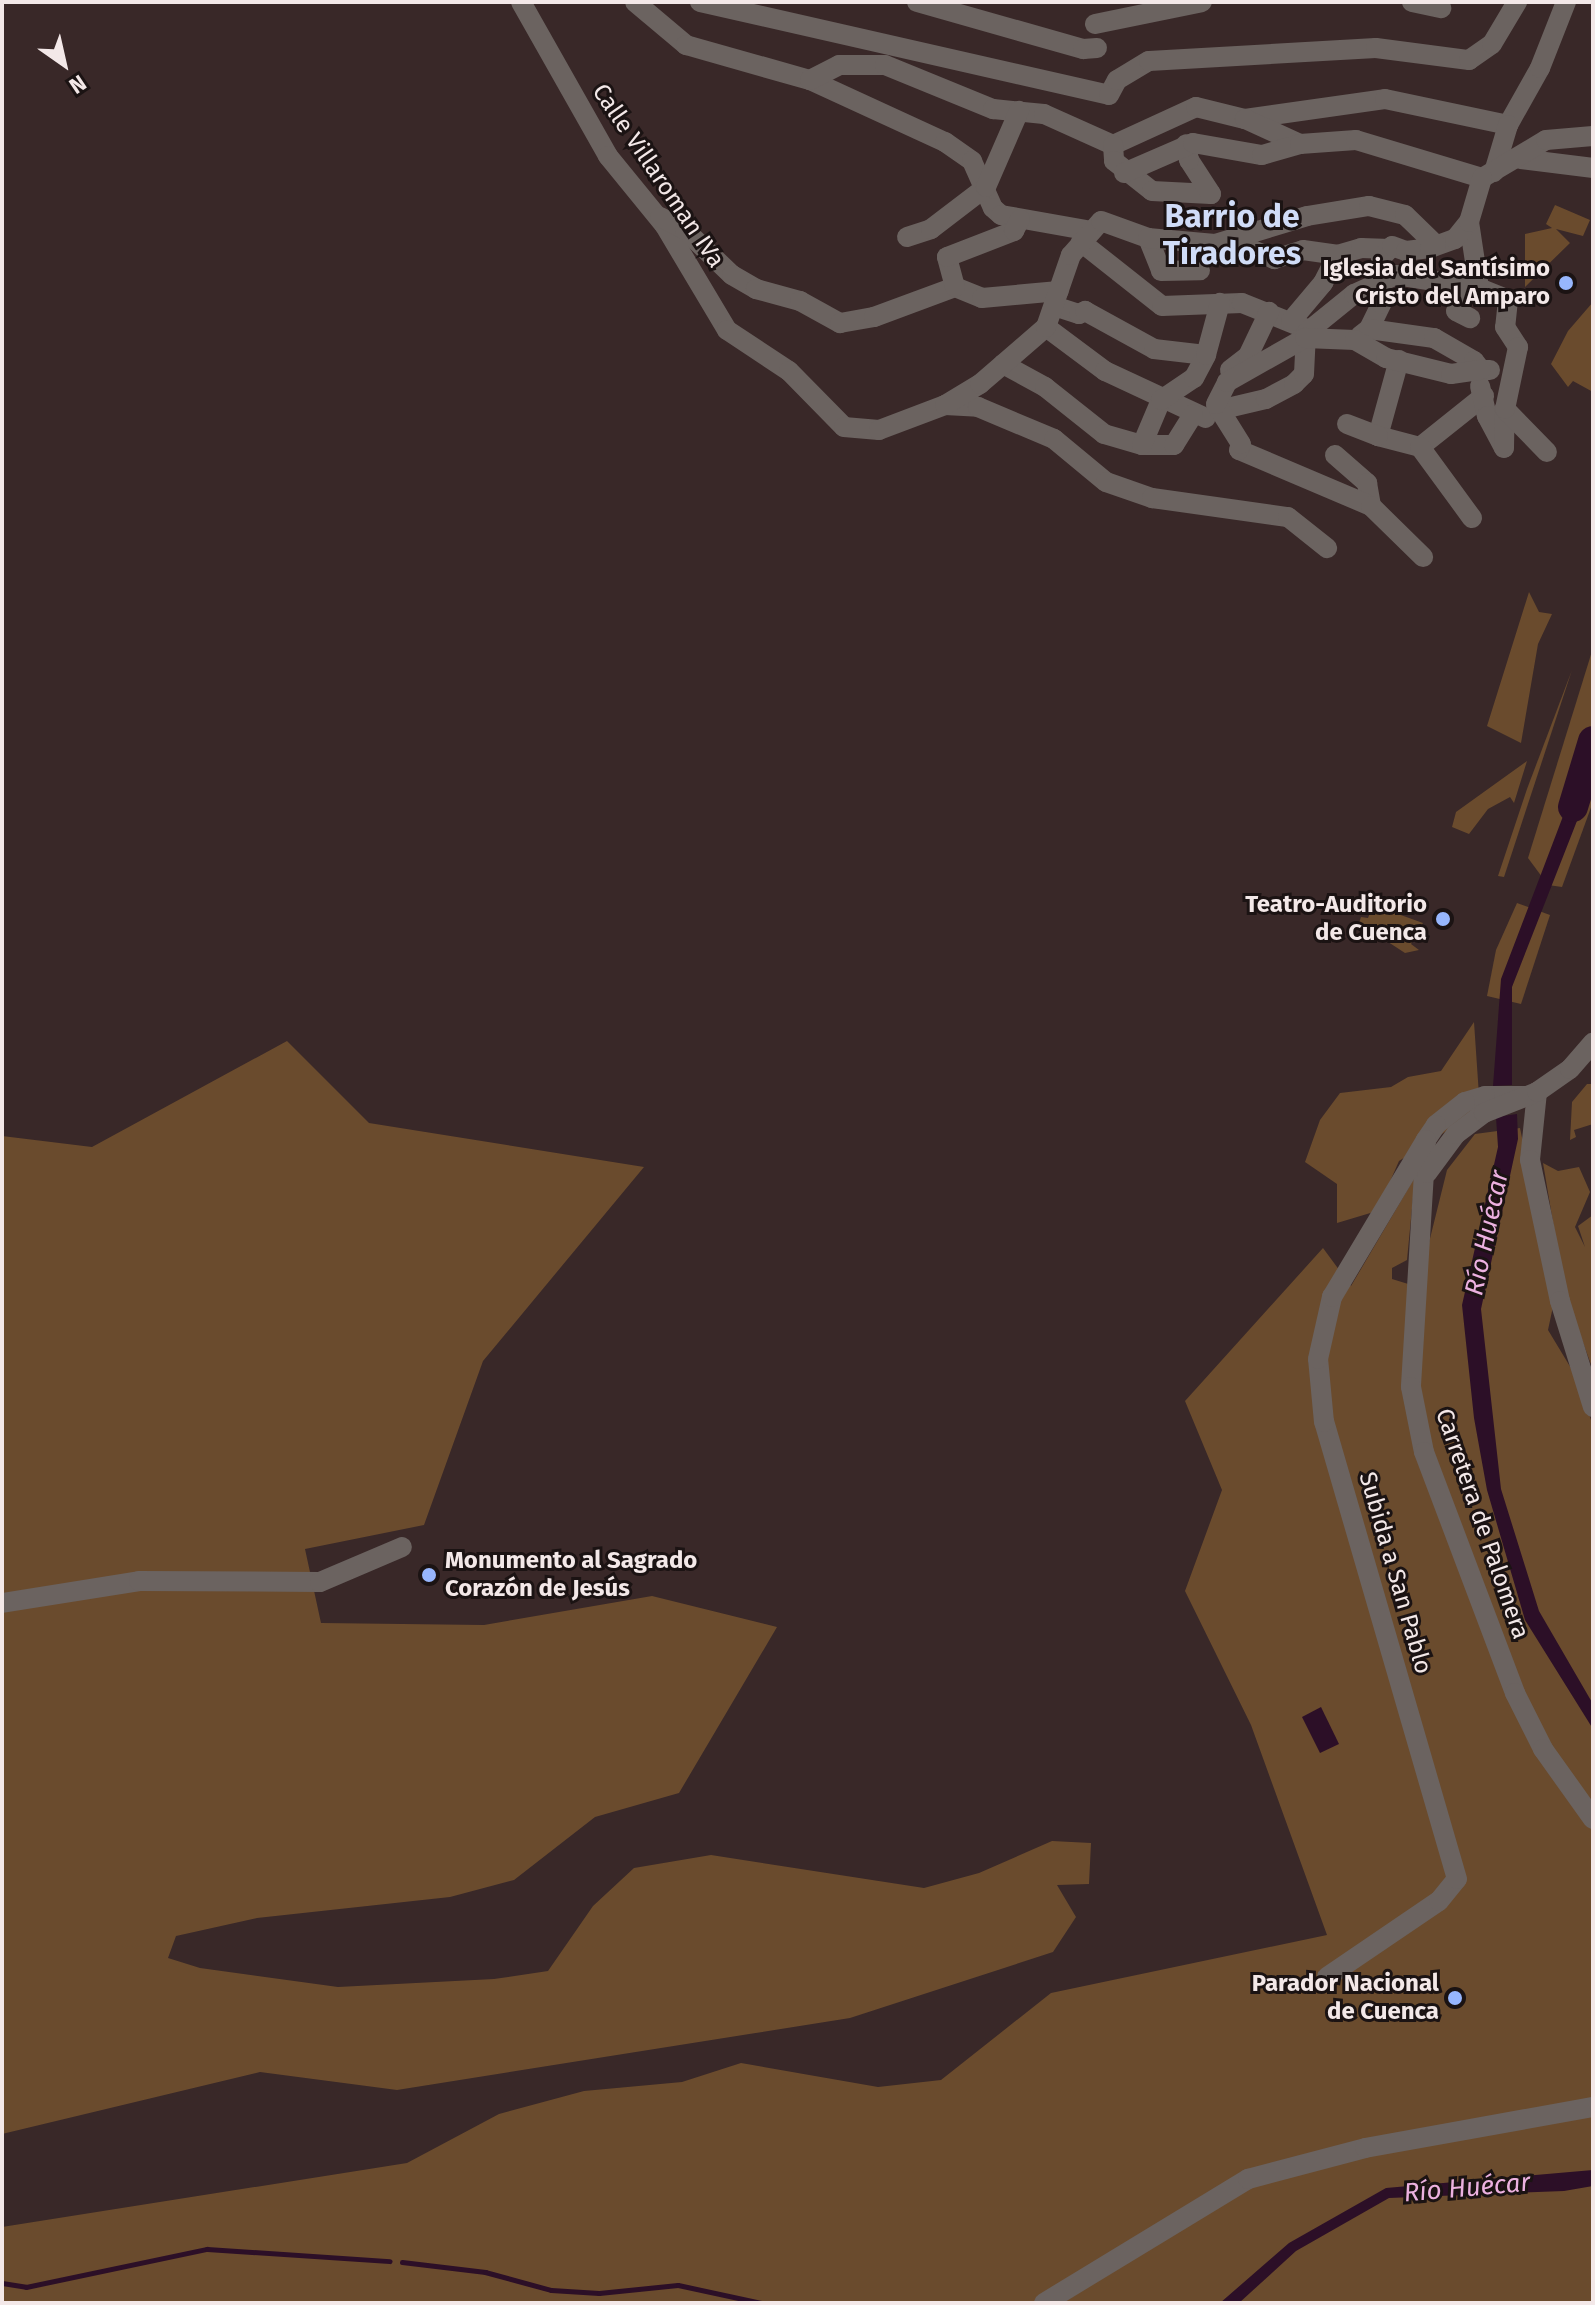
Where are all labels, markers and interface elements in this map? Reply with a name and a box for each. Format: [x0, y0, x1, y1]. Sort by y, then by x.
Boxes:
north arrow [24, 24, 104, 104]
text: N [64, 69, 91, 100]
street label: Calle Villaroman IVa [586, 79, 730, 273]
district label: Barrio de Tiradores [1163, 198, 1301, 273]
place label: Iglesia del Santísimo Cristo del Amparo [1322, 255, 1550, 311]
marker: Iglesia del Santísimo Cristo del Amparo [1557, 274, 1575, 292]
place label: Teatro-Auditorio de Cuenca [1245, 891, 1427, 947]
marker: Teatro-Auditorio de Cuenca [1434, 910, 1452, 928]
water label: Río Huécar [1459, 1168, 1515, 1298]
street label: Carretera de Palomera [1429, 1405, 1535, 1643]
street label: Subida a San Pablo [1352, 1469, 1438, 1677]
place label: Monumento al Sagrado Corazón de Jesús [445, 1547, 697, 1603]
marker: Monumento al Sagrado Corazón de Jesús [420, 1566, 438, 1584]
place label: Parador Nacional de Cuenca [1252, 1970, 1439, 2026]
marker: Parador Nacional de Cuenca [1446, 1989, 1464, 2007]
water label: Río Huécar [1402, 2167, 1532, 2209]

